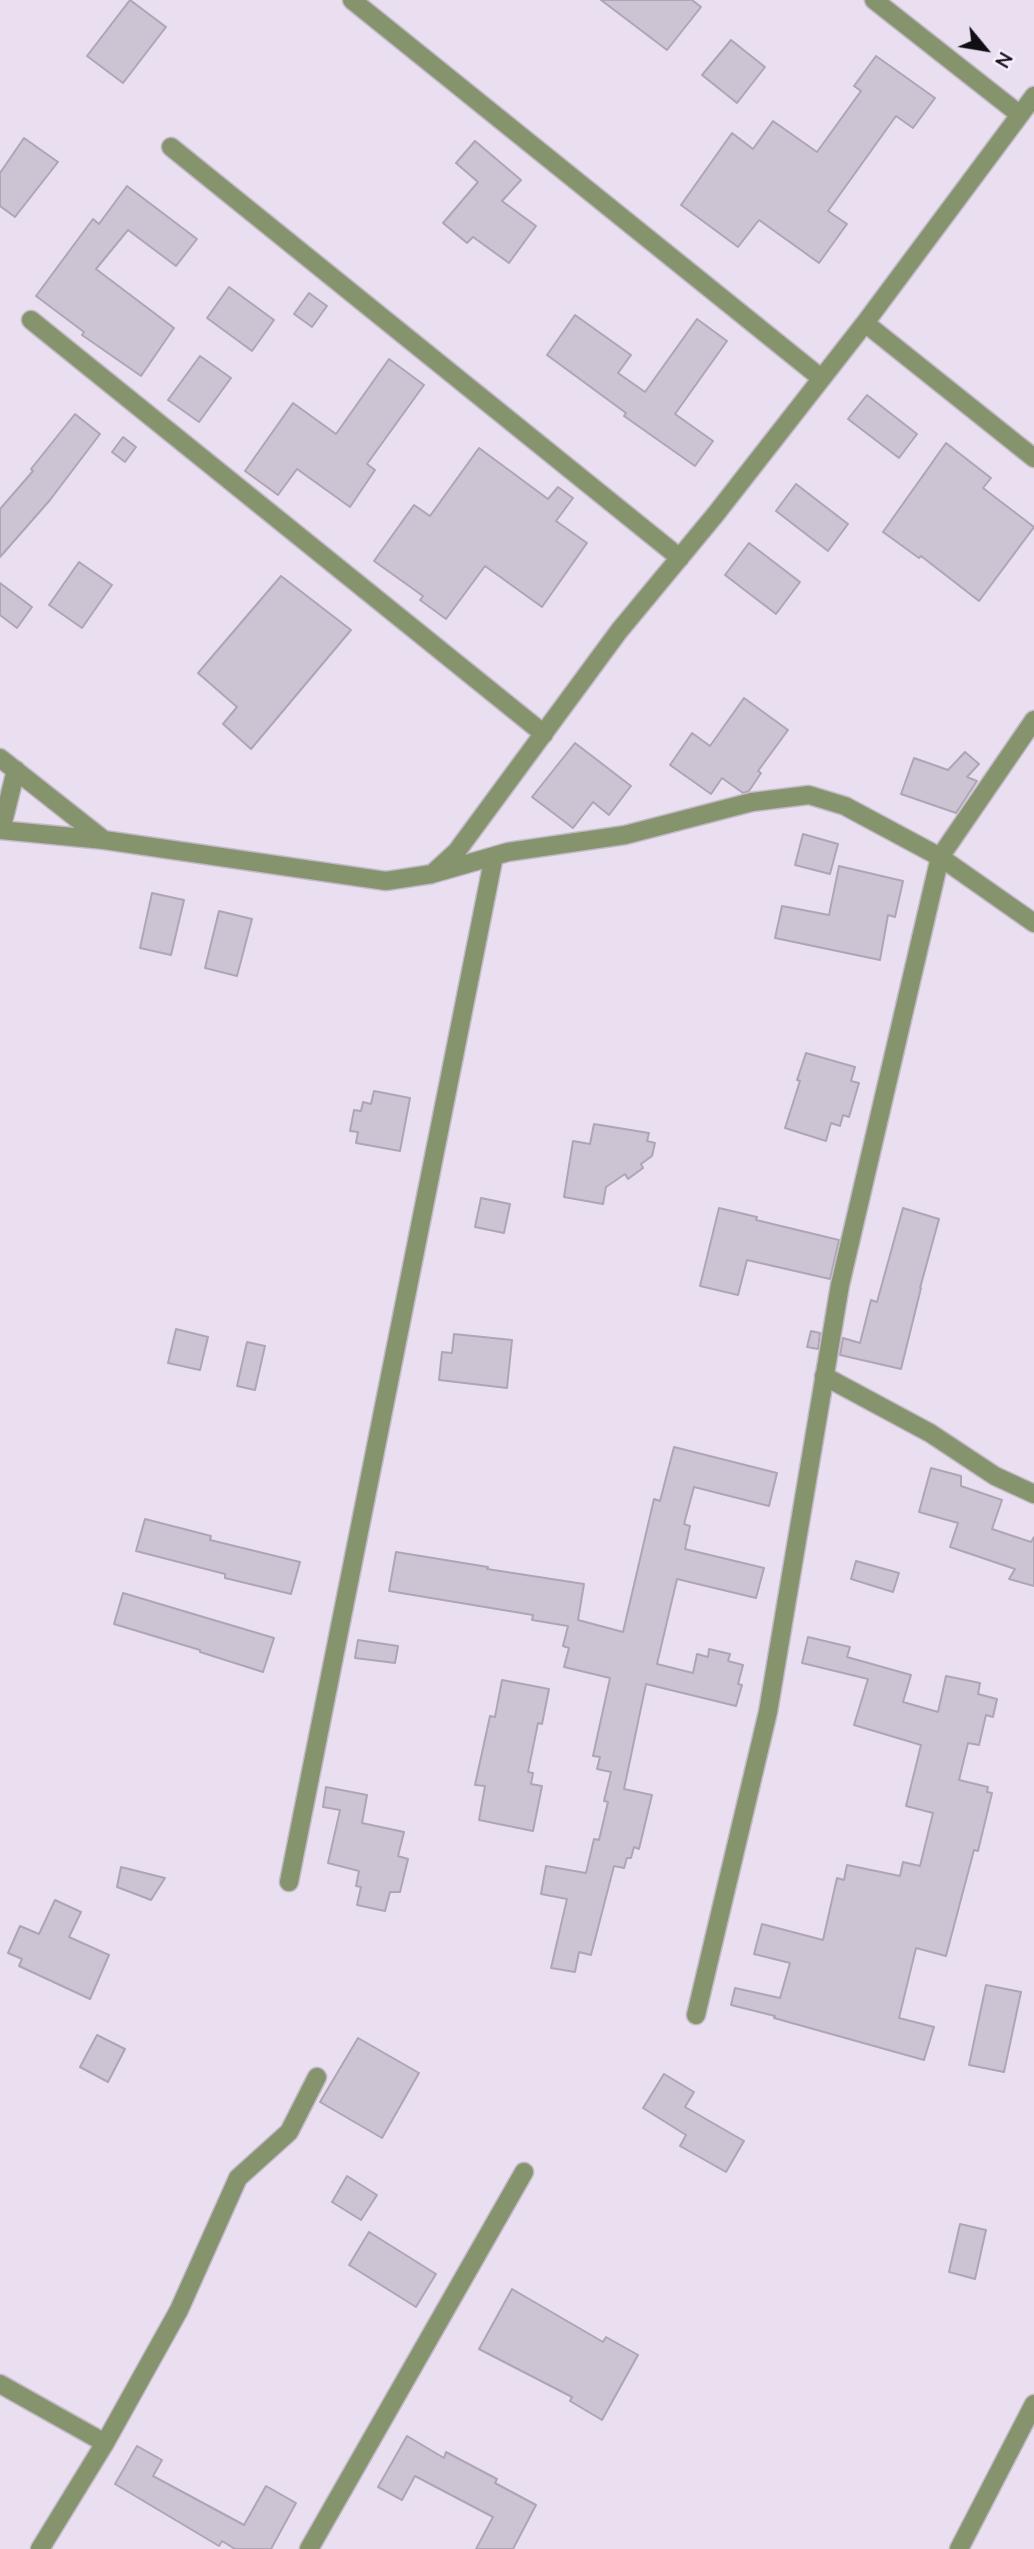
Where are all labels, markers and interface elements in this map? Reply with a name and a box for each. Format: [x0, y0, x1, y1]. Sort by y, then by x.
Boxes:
north arrow [950, 14, 1020, 84]
text: N [988, 47, 1018, 72]

